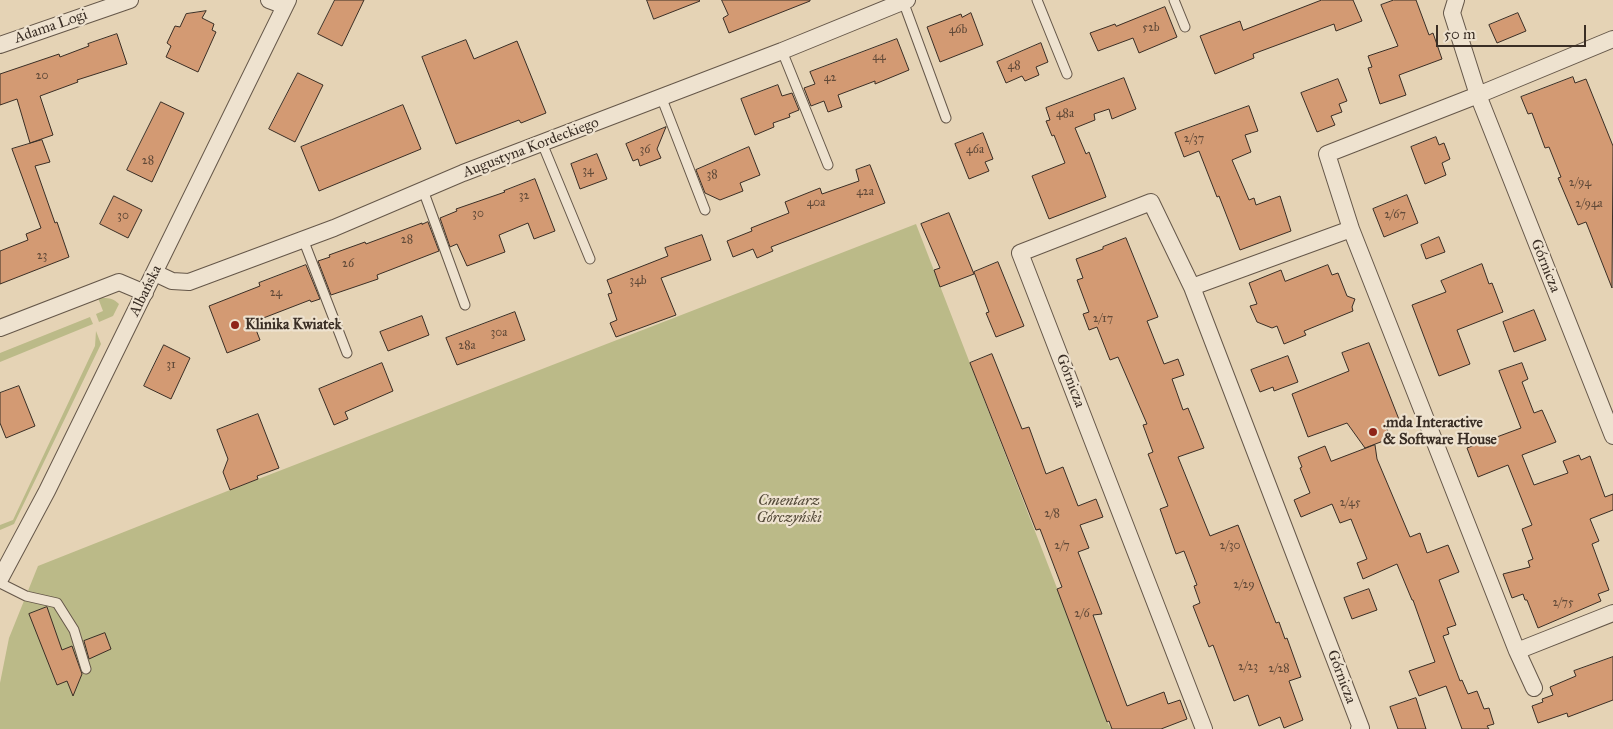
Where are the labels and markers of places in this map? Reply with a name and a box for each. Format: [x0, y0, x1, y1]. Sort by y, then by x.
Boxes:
place label: Klinika Kwiatek [245, 316, 341, 334]
marker: Klinika Kwiatek [229, 319, 241, 331]
place label: .mda Interactive & Software House [1383, 414, 1497, 449]
marker: .mda Interactive & Software House [1367, 426, 1379, 438]

